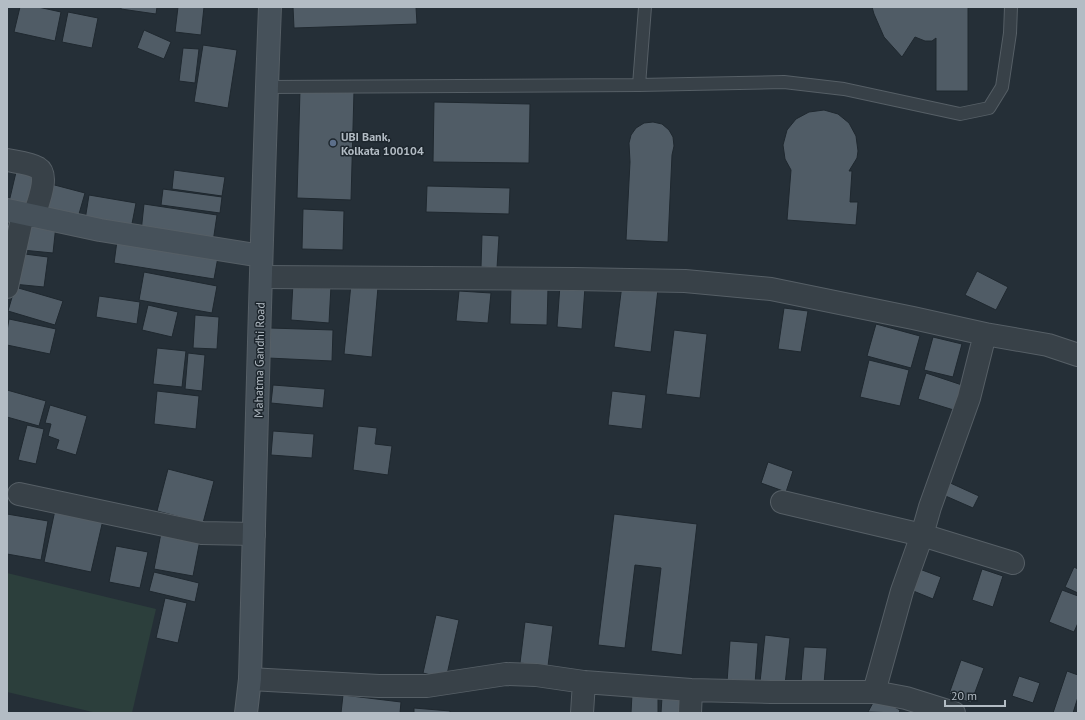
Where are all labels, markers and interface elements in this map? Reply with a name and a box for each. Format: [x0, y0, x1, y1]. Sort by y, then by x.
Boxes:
place label: UBI Bank, Kolkata 100104 [341, 129, 424, 158]
marker: UBI Bank, Kolkata 100104 [328, 138, 338, 148]
street label: Mahatma Gandhi Road [250, 302, 268, 418]
scale bar [945, 682, 1005, 708]
text: 20 m [951, 688, 977, 703]

